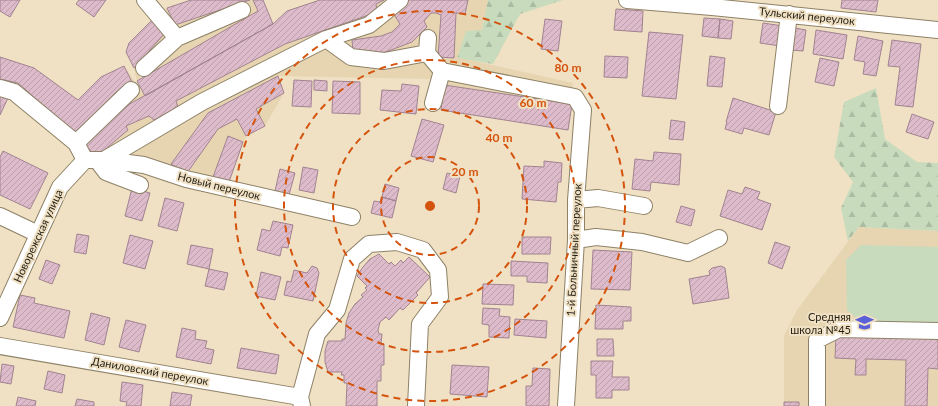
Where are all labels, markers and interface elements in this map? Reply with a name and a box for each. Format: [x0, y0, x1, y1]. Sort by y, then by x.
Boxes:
street label: Тульский переулок [759, 4, 856, 27]
text: 80 m [555, 60, 581, 75]
text: 60 m [520, 95, 546, 110]
text: 40 m [486, 130, 512, 145]
text: 20 m [452, 164, 478, 179]
street label: Новый переулок [177, 169, 262, 202]
street label: 1-й Больничный переулок [564, 183, 583, 317]
street label: Новорежская улица [10, 187, 65, 284]
centre of rings [423, 199, 437, 213]
place label: Средняя школа №45 [790, 310, 851, 336]
school or university icon: Средняя школа №45 [854, 313, 874, 333]
street label: Даниловский переулок [91, 354, 210, 387]

